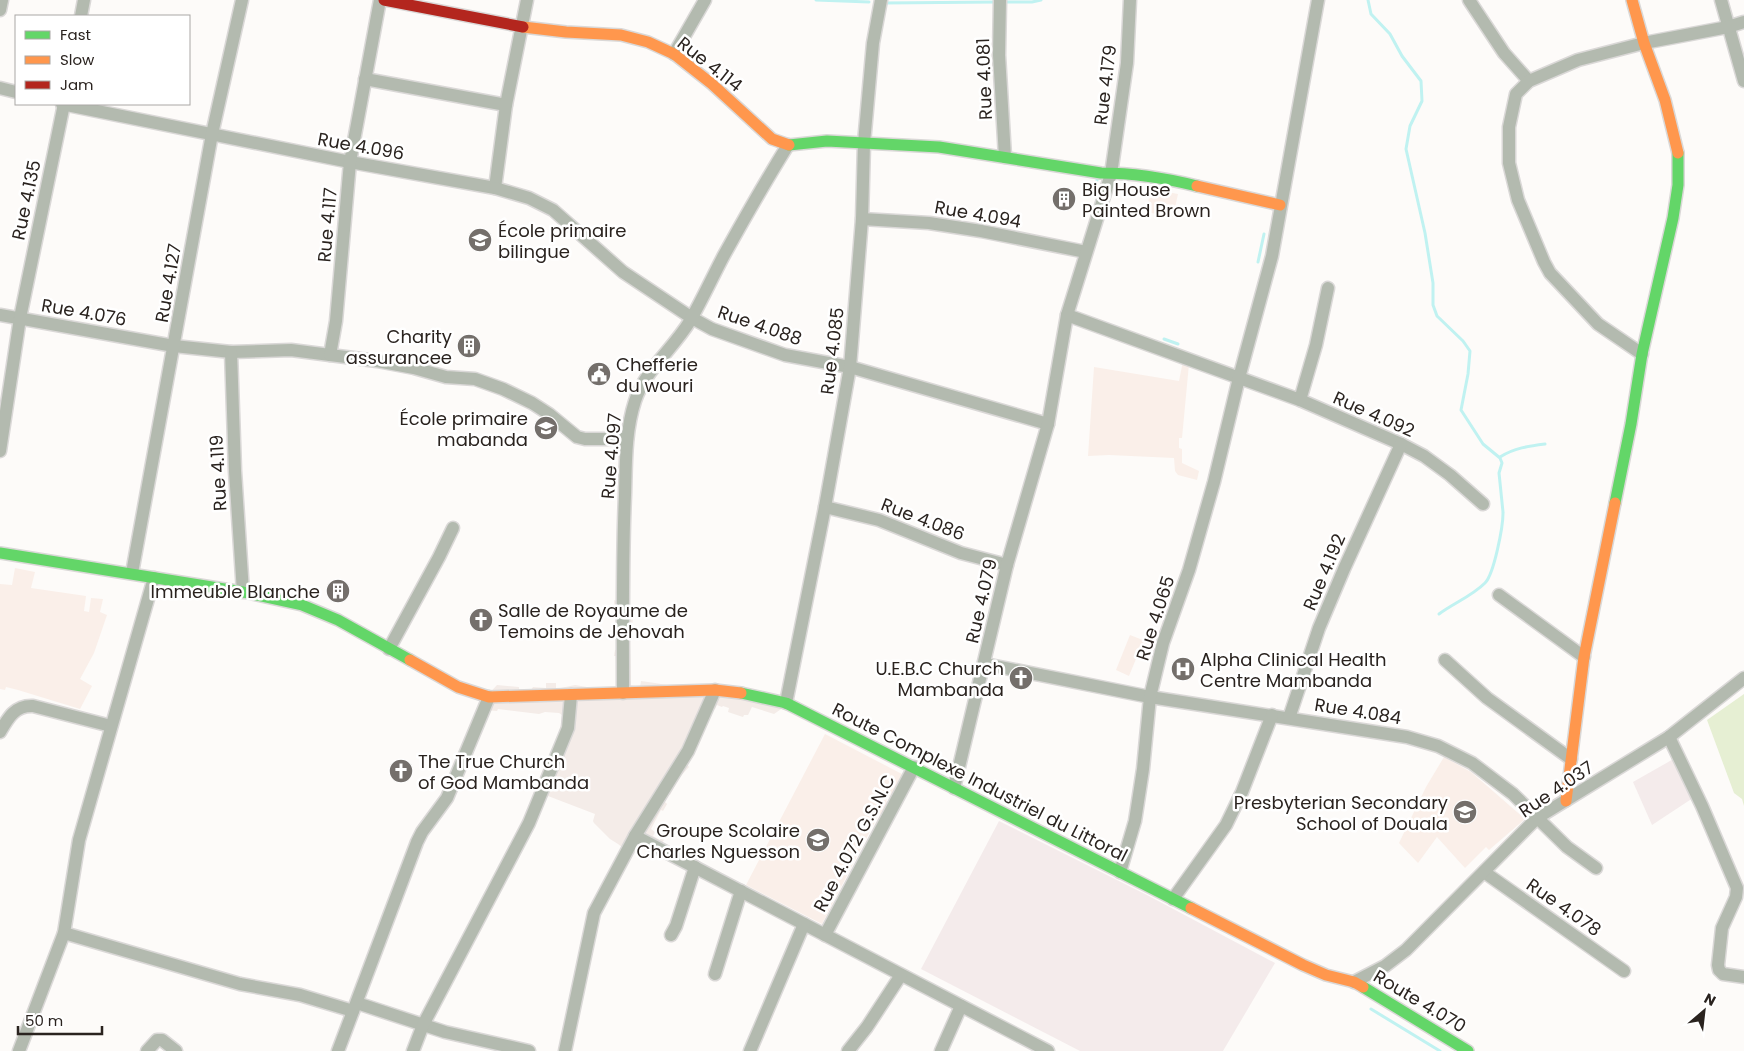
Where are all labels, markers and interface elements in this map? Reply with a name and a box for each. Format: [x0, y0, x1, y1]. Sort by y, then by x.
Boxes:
legend [15, 15, 190, 105]
text: Fast [60, 24, 91, 45]
street label: Rue 4.114 [672, 31, 748, 97]
street label: Rue 4.081 [970, 38, 998, 120]
street label: Rue 4.179 [1088, 44, 1122, 126]
text: Slow [60, 49, 95, 70]
text: Jam [60, 74, 94, 95]
street label: Rue 4.096 [316, 126, 406, 166]
street label: Rue 4.135 [5, 158, 47, 242]
place label: Big House Painted Brown [1082, 177, 1211, 223]
street label: Rue 4.117 [311, 186, 343, 263]
building icon: Big House Painted Brown [1051, 186, 1077, 212]
street label: Rue 4.094 [933, 194, 1023, 234]
place label: École primaire bilingue [498, 218, 626, 264]
school or university icon: École primaire bilingue [467, 227, 493, 253]
street label: Rue 4.127 [149, 242, 187, 324]
street label: Rue 4.076 [39, 292, 129, 332]
street label: Rue 4.088 [715, 299, 805, 351]
street label: Rue 4.085 [814, 306, 850, 396]
place label: Charity assurancee [346, 324, 452, 370]
building icon: Charity assurancee [456, 333, 482, 359]
place label: Chefferie du wouri [616, 352, 698, 398]
public building icon: Chefferie du wouri [586, 361, 612, 387]
street label: Rue 4.092 [1329, 385, 1419, 443]
place label: École primaire mabanda [400, 406, 528, 452]
street label: Rue 4.097 [595, 412, 627, 500]
school or university icon: École primaire mabanda [533, 415, 559, 441]
street label: Rue 4.119 [204, 434, 232, 512]
street label: Rue 4.086 [878, 492, 968, 546]
street label: Rue 4.192 [1297, 530, 1351, 614]
street label: Rue 4.079 [959, 556, 1003, 646]
street label: Rue 4.065 [1130, 572, 1180, 664]
building icon: Immeuble Blanche [325, 578, 351, 604]
place label: Immeuble Blanche [150, 579, 320, 604]
place label: Salle de Royaume de Temoins de Jehovah [498, 598, 688, 644]
church icon: Salle de Royaume de Temoins de Jehovah [468, 607, 494, 633]
place label: Alpha Clinical Health Centre Mambanda [1200, 647, 1387, 693]
place label: U.E.B.C Church Mambanda [875, 656, 1004, 702]
hospital icon: Alpha Clinical Health Centre Mambanda [1170, 656, 1196, 682]
church icon: U.E.B.C Church Mambanda [1008, 665, 1034, 691]
street label: Rue 4.084 [1313, 692, 1403, 730]
street label: Route Complexe Industriel du Littoral [828, 696, 1132, 868]
place label: The True Church of God Mambanda [418, 749, 589, 795]
street label: Rue 4.037 [1514, 755, 1598, 823]
church icon: The True Church of God Mambanda [388, 758, 414, 784]
street label: Rue 4.072 G.S.N.C [807, 770, 901, 916]
place label: Presbyterian Secondary School of Douala [1234, 790, 1448, 836]
school or university icon: Presbyterian Secondary School of Douala [1452, 799, 1478, 825]
place label: Groupe Scolaire Charles Nguesson [637, 818, 800, 864]
school or university icon: Groupe Scolaire Charles Nguesson [805, 827, 831, 853]
street label: Rue 4.078 [1522, 872, 1606, 942]
street label: Route 4.070 [1369, 963, 1471, 1039]
north arrow [1679, 986, 1729, 1036]
text: N [1701, 988, 1719, 1011]
scale bar [18, 1004, 101, 1036]
text: 50 m [25, 1010, 63, 1031]

